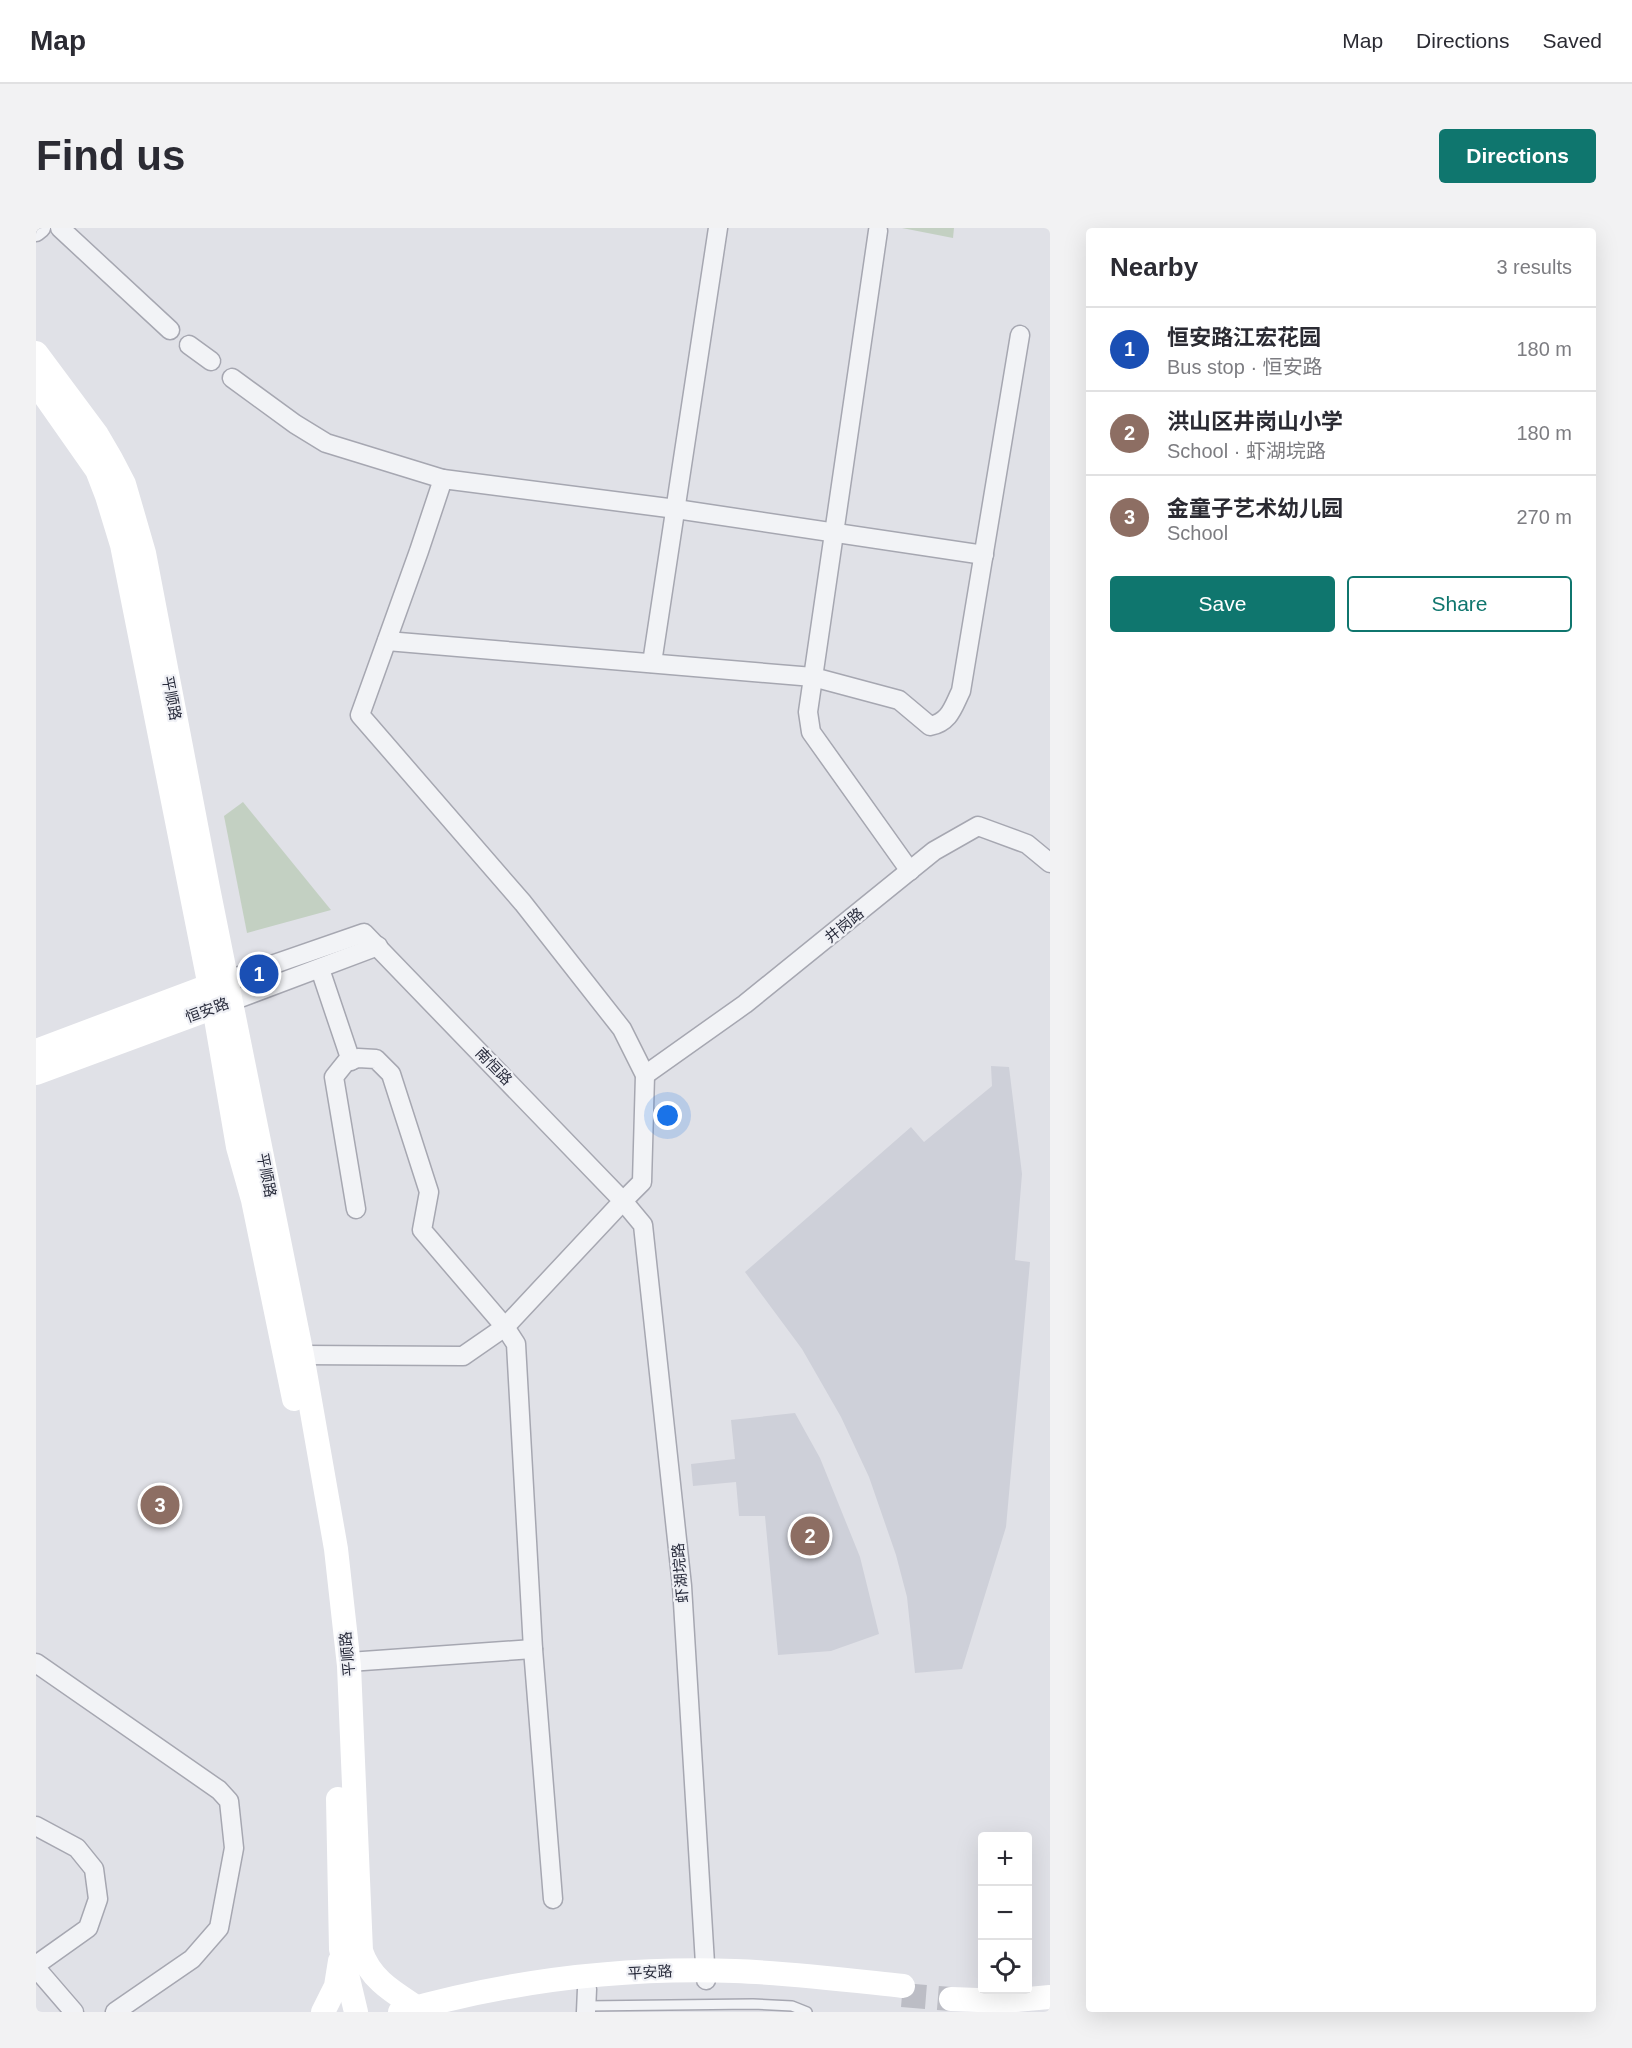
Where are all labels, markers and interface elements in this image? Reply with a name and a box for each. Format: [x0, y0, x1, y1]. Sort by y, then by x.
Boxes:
text: Map [30, 25, 86, 56]
text: Map [1342, 29, 1383, 52]
text: Directions [1416, 29, 1509, 52]
text: Saved [1542, 29, 1602, 52]
button: Directions [1439, 129, 1596, 183]
text: Find us [36, 132, 185, 179]
text: Nearby [1110, 252, 1198, 282]
text: 3 results [1496, 256, 1572, 278]
text: 恒安路江宏花园 [1167, 325, 1321, 350]
text: 1 [1124, 338, 1135, 360]
text: 180 m [1516, 338, 1572, 360]
text: Bus stop · 恒安路 [1167, 356, 1323, 378]
text: 洪山区井岗山小学 [1167, 409, 1343, 434]
text: 2 [1124, 422, 1135, 444]
text: 180 m [1516, 422, 1572, 444]
text: School · 虾湖垸路 [1167, 440, 1326, 462]
text: 金童子艺术幼儿园 [1167, 496, 1343, 521]
text: 3 [1124, 506, 1135, 528]
text: 270 m [1516, 506, 1572, 528]
text: School [1167, 522, 1228, 544]
button: Save [1110, 576, 1335, 632]
button: Share [1347, 576, 1572, 632]
street label: 平顺路 [159, 674, 185, 722]
street label: 井岗路 [821, 904, 867, 946]
pin: 1 [240, 952, 278, 996]
street label: 恒安路 [183, 994, 231, 1026]
street label: 南恒路 [472, 1044, 516, 1088]
your location [653, 1101, 682, 1130]
street label: 平顺路 [254, 1151, 280, 1199]
pin: 3 [140, 1482, 180, 1528]
pin: 2 [790, 1514, 830, 1558]
street label: 虾湖垸路 [669, 1542, 691, 1604]
street label: 平顺路 [337, 1631, 357, 1677]
map controls [978, 1832, 1032, 1994]
button: + [978, 1832, 1032, 1886]
button: − [978, 1886, 1032, 1940]
button: locate [978, 1940, 1032, 1994]
street label: 平安路 [627, 1962, 673, 1982]

